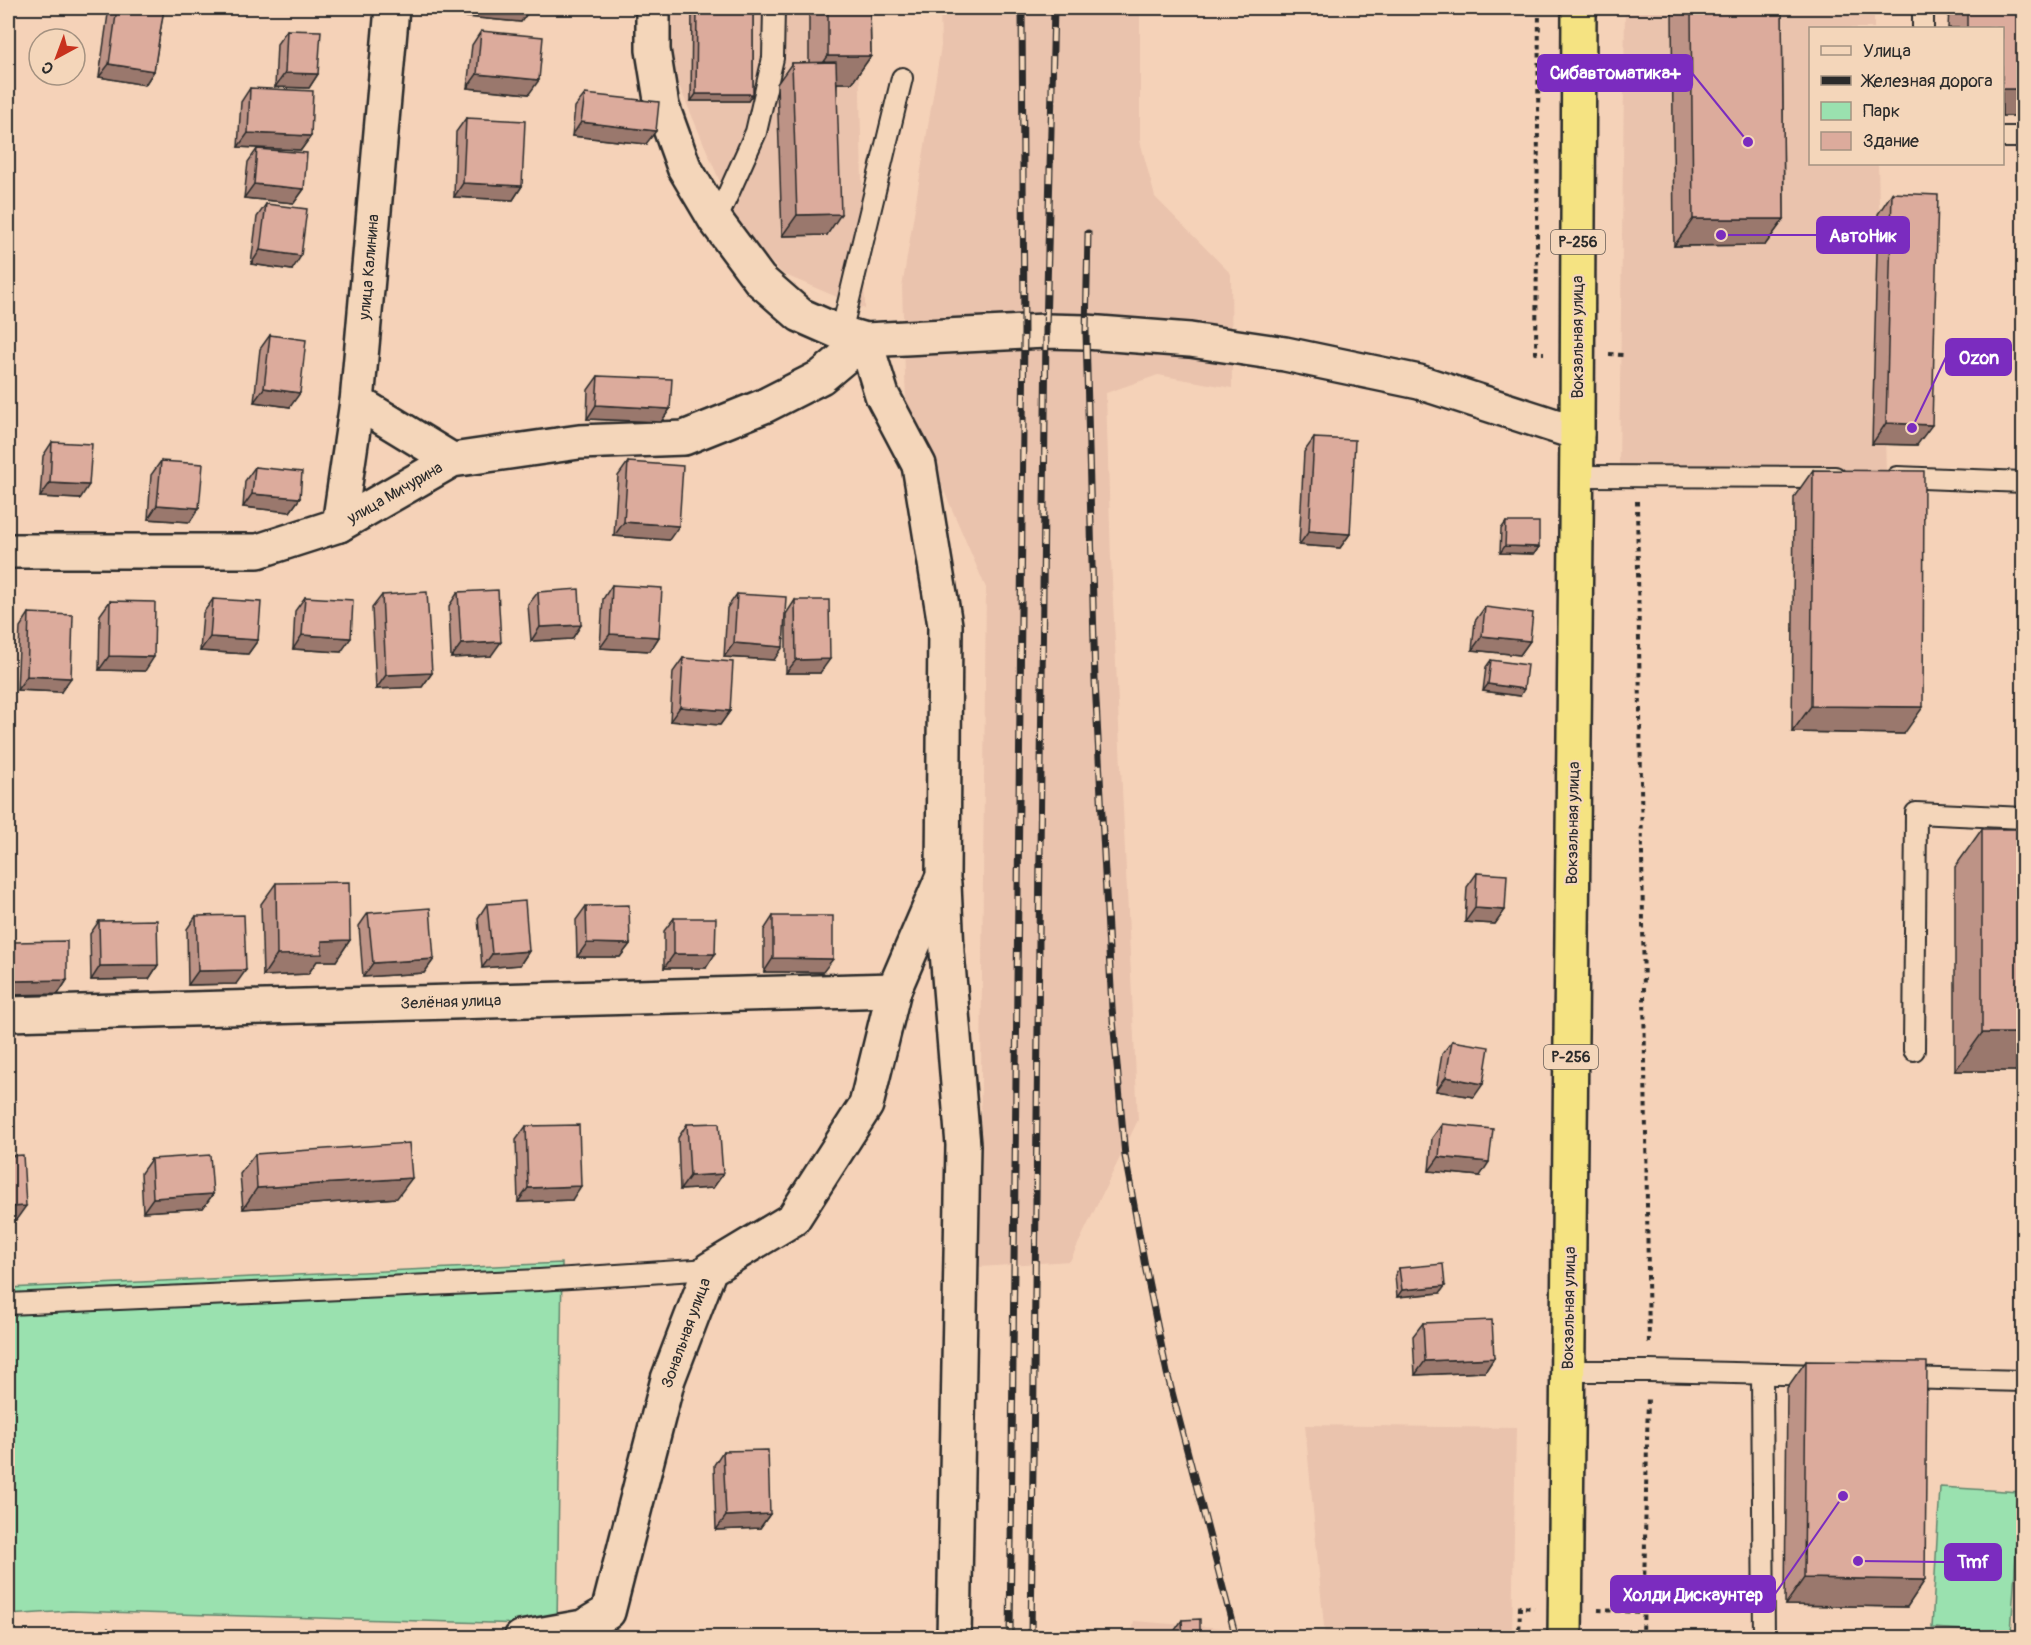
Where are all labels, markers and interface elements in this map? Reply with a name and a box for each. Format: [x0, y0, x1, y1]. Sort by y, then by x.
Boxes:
north arrow [27, 27, 87, 87]
legend [1809, 27, 2004, 165]
text: Улица [1863, 40, 1911, 63]
callout: Сибавтоматика+ [1538, 55, 1692, 91]
text: С [37, 57, 58, 78]
text: Сибавтоматика+ [1550, 62, 1682, 85]
text: Железная дорога [1860, 70, 1993, 93]
text: Парк [1863, 100, 1900, 123]
text: Здание [1863, 130, 1919, 153]
street label: улица Калинина [354, 213, 384, 322]
callout: АвтоНик [1817, 217, 1909, 253]
text: АвтоНик [1829, 225, 1897, 248]
road number: Р-256 [1551, 230, 1605, 254]
street label: Вокзальная улица [1568, 275, 1588, 399]
callout: Ozon [1946, 339, 2011, 375]
text: Ozon [1959, 347, 1999, 370]
street label: улица Мичурина [343, 458, 446, 529]
street label: Вокзальная улица [1562, 761, 1584, 885]
street label: Зелёная улица [400, 990, 502, 1014]
road number: Р-256 [1544, 1045, 1598, 1069]
street label: Вокзальная улица [1558, 1246, 1580, 1370]
street label: Зональная улица [657, 1275, 715, 1391]
callout: Tmf [1945, 1544, 2001, 1580]
text: Tmf [1956, 1551, 1990, 1574]
callout: Холди Дискаунтер [1611, 1576, 1775, 1612]
text: Холди Дискаунтер [1623, 1584, 1764, 1607]

